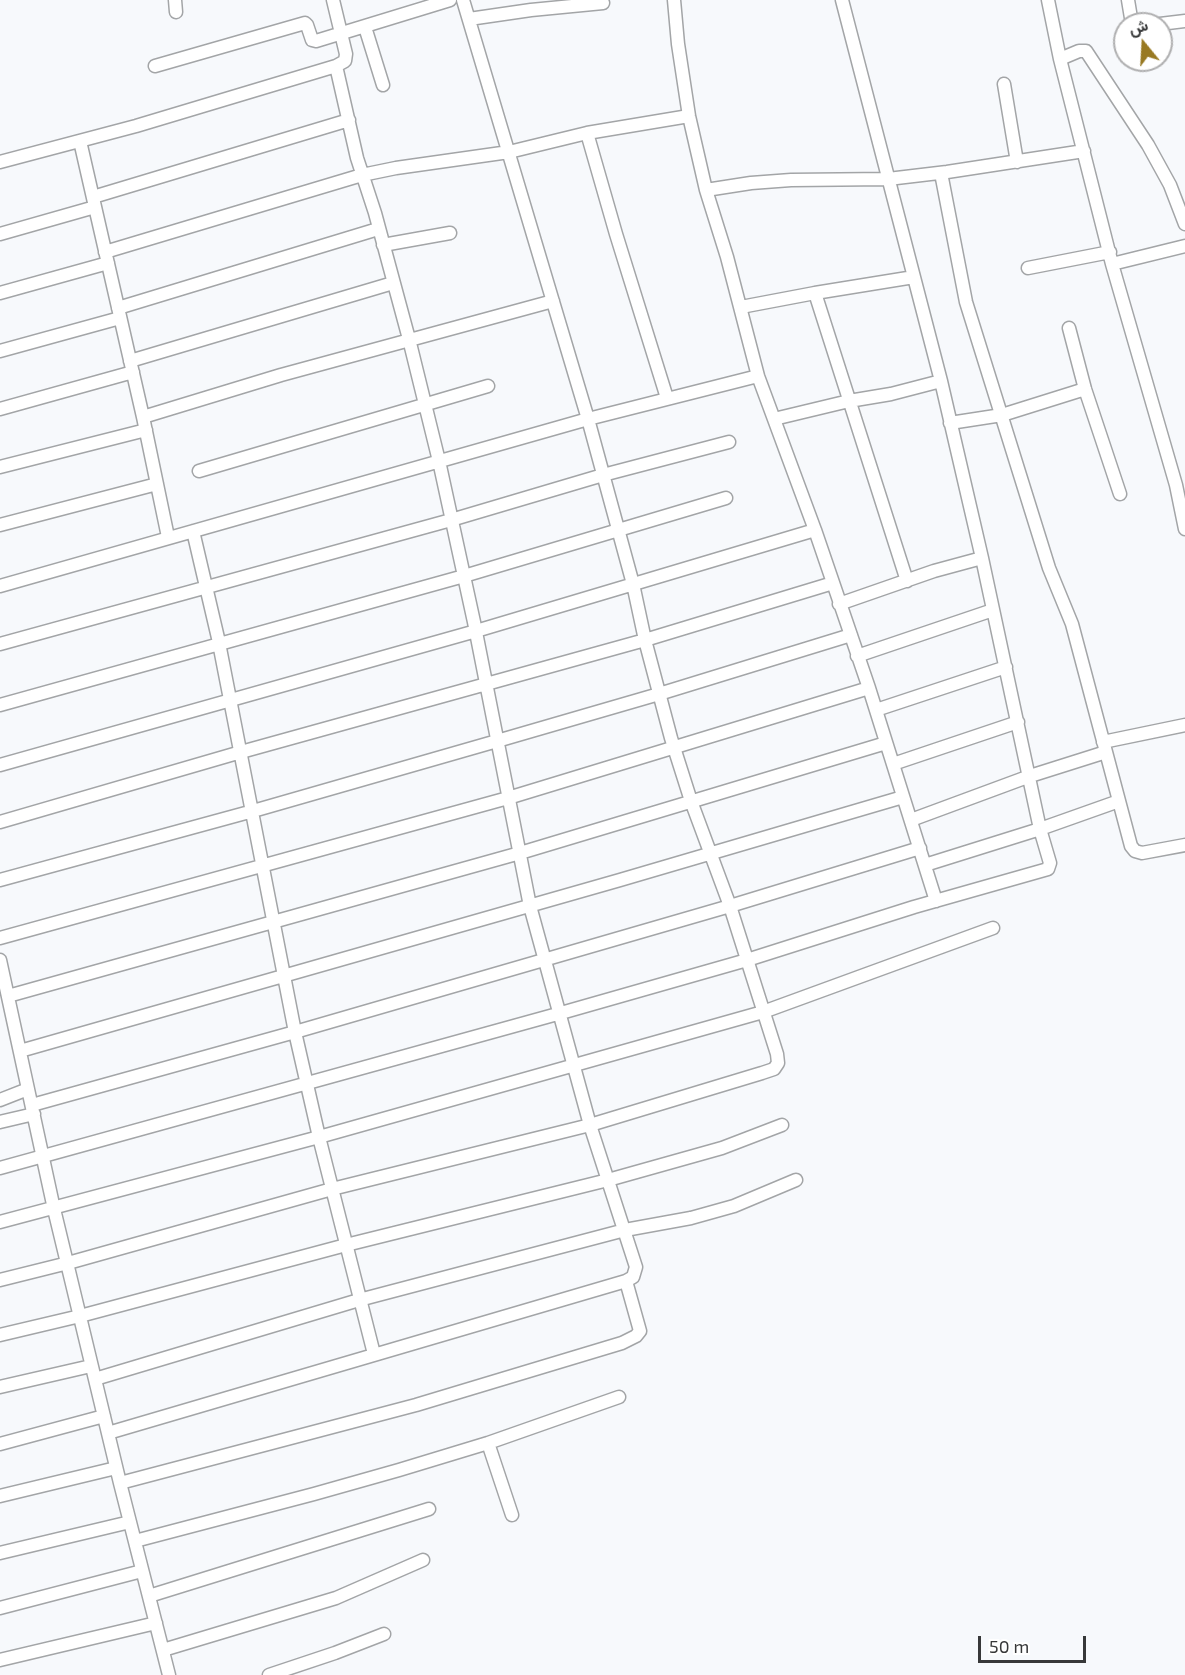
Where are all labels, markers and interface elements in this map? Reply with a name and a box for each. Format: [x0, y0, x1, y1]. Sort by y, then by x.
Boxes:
north arrow [1113, 12, 1173, 72]
text: ش [1126, 14, 1150, 38]
scale bar [981, 1624, 1089, 1662]
text: 50 m [989, 1635, 1029, 1657]

